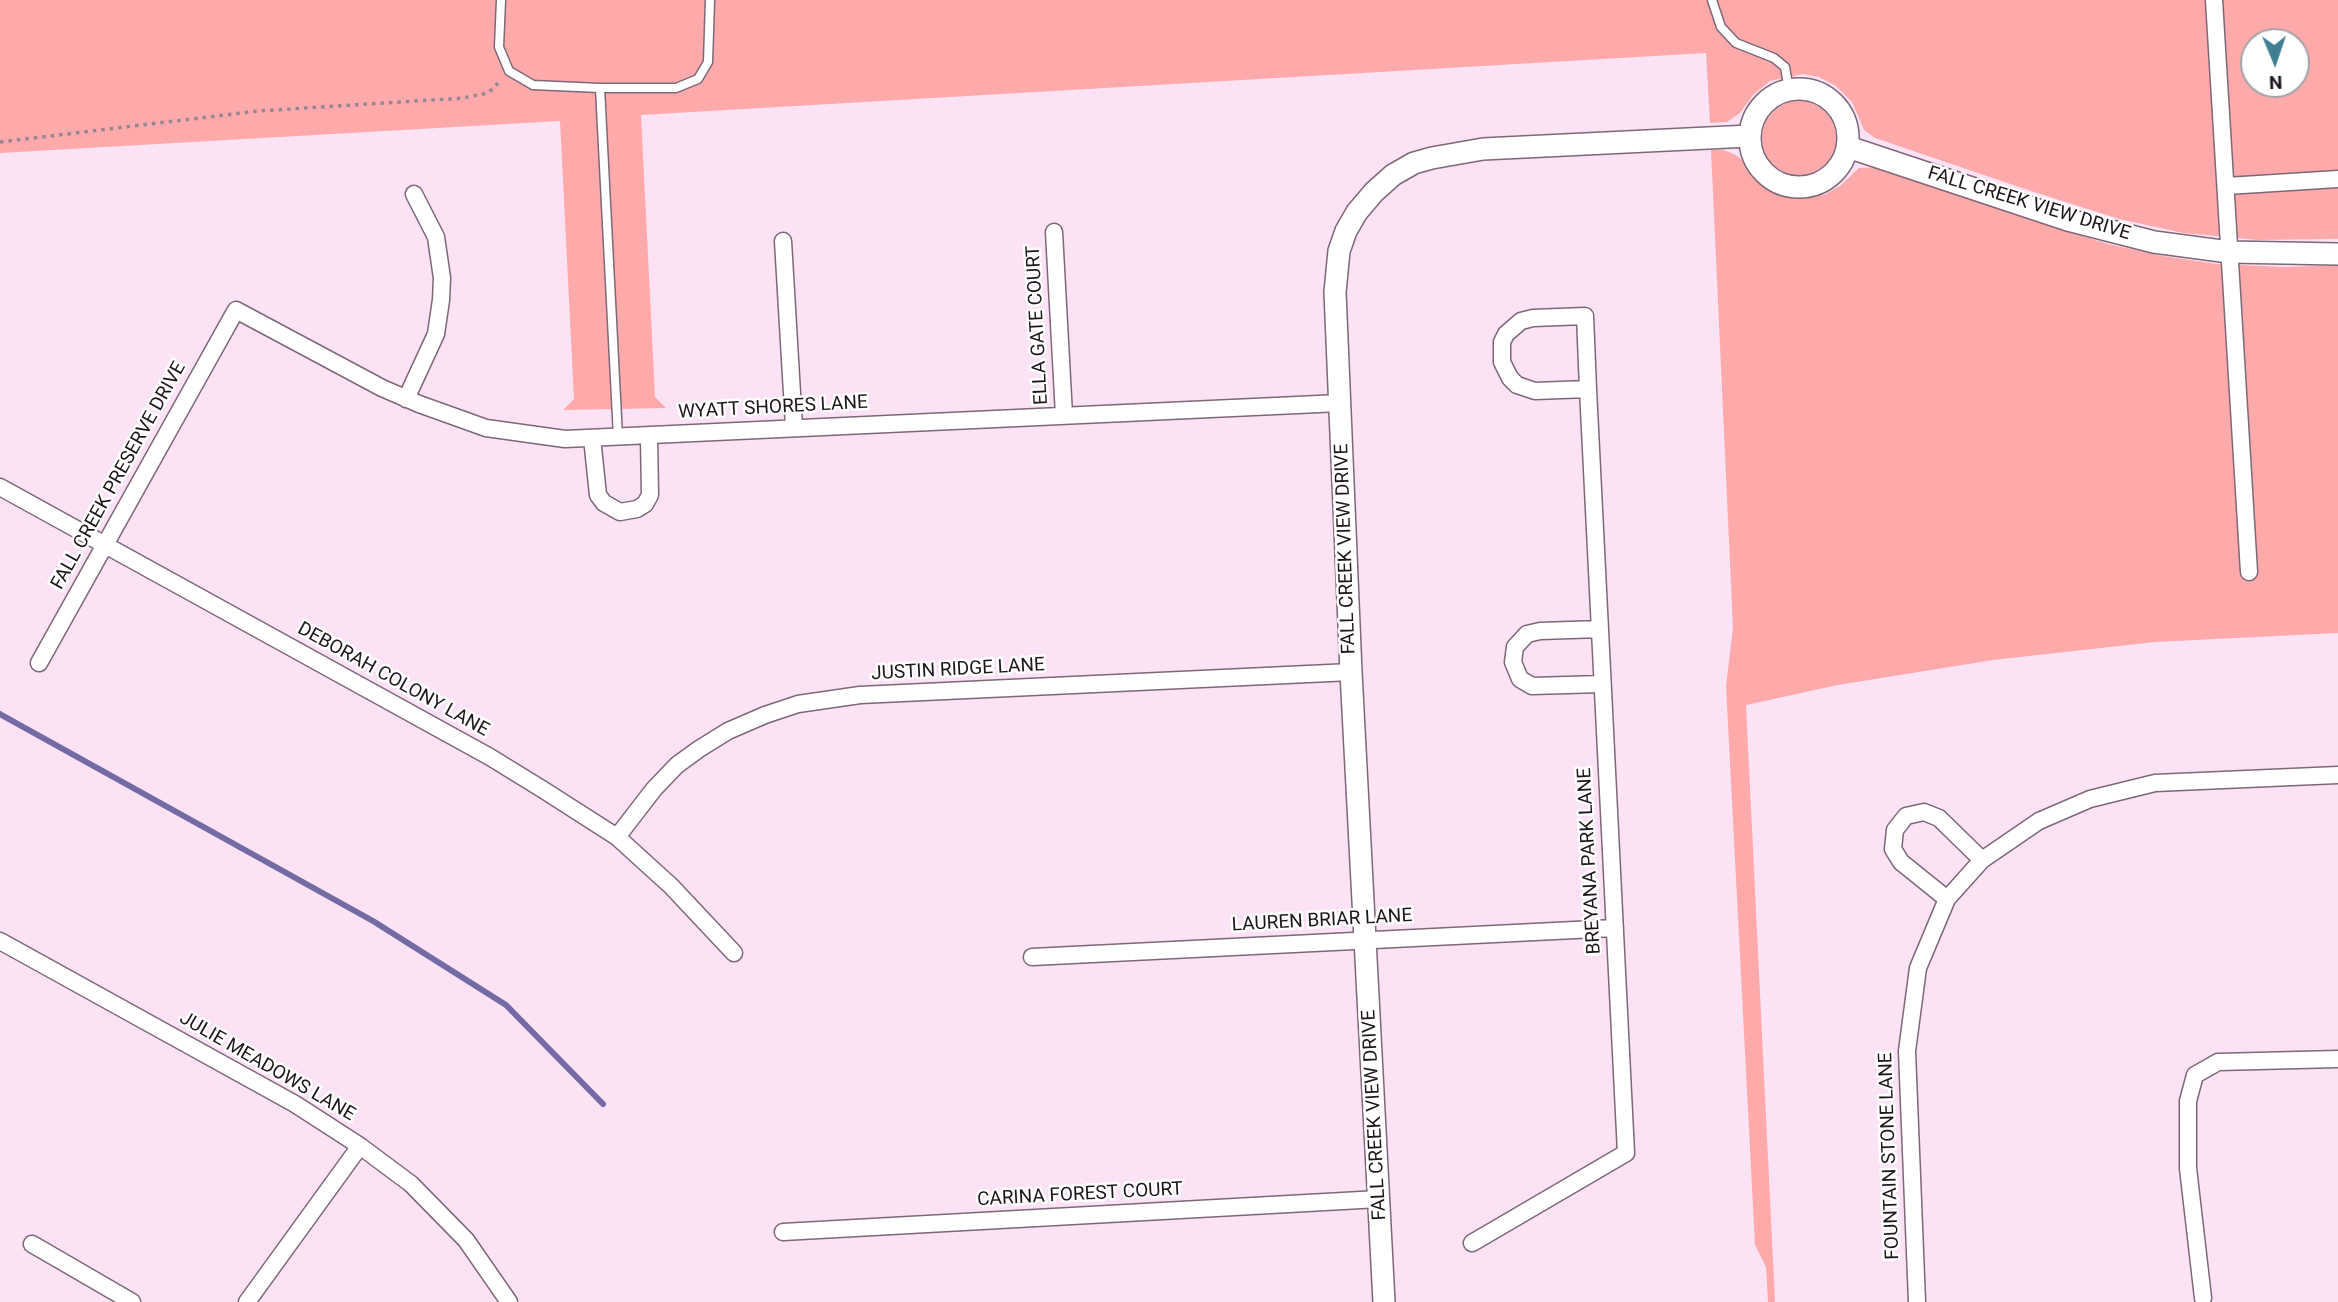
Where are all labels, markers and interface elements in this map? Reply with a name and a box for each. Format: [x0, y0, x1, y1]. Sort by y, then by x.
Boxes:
north arrow [2240, 28, 2310, 98]
text: N [2269, 71, 2283, 94]
street label: FALL CREEK VIEW DRIVE [1925, 162, 2133, 246]
street label: ELLA GATE COURT [1022, 245, 1054, 405]
street label: FALL CREEK PRESERVE DRIVE [47, 358, 191, 594]
street label: WYATT SHORES LANE [678, 392, 868, 424]
street label: FALL CREEK VIEW DRIVE [1331, 443, 1361, 655]
street label: DEBORAH COLONY LANE [293, 618, 493, 742]
street label: JUSTIN RIDGE LANE [871, 654, 1045, 686]
street label: BREYANA PARK LANE [1574, 767, 1606, 955]
street label: LAUREN BRIAR LANE [1231, 905, 1413, 937]
street label: JULIE MEADOWS LANE [175, 1007, 359, 1127]
street label: FALL CREEK VIEW DRIVE [1358, 1009, 1392, 1221]
street label: FOUNTAIN STONE LANE [1875, 1052, 1905, 1260]
street label: CARINA FOREST COURT [977, 1178, 1183, 1212]

